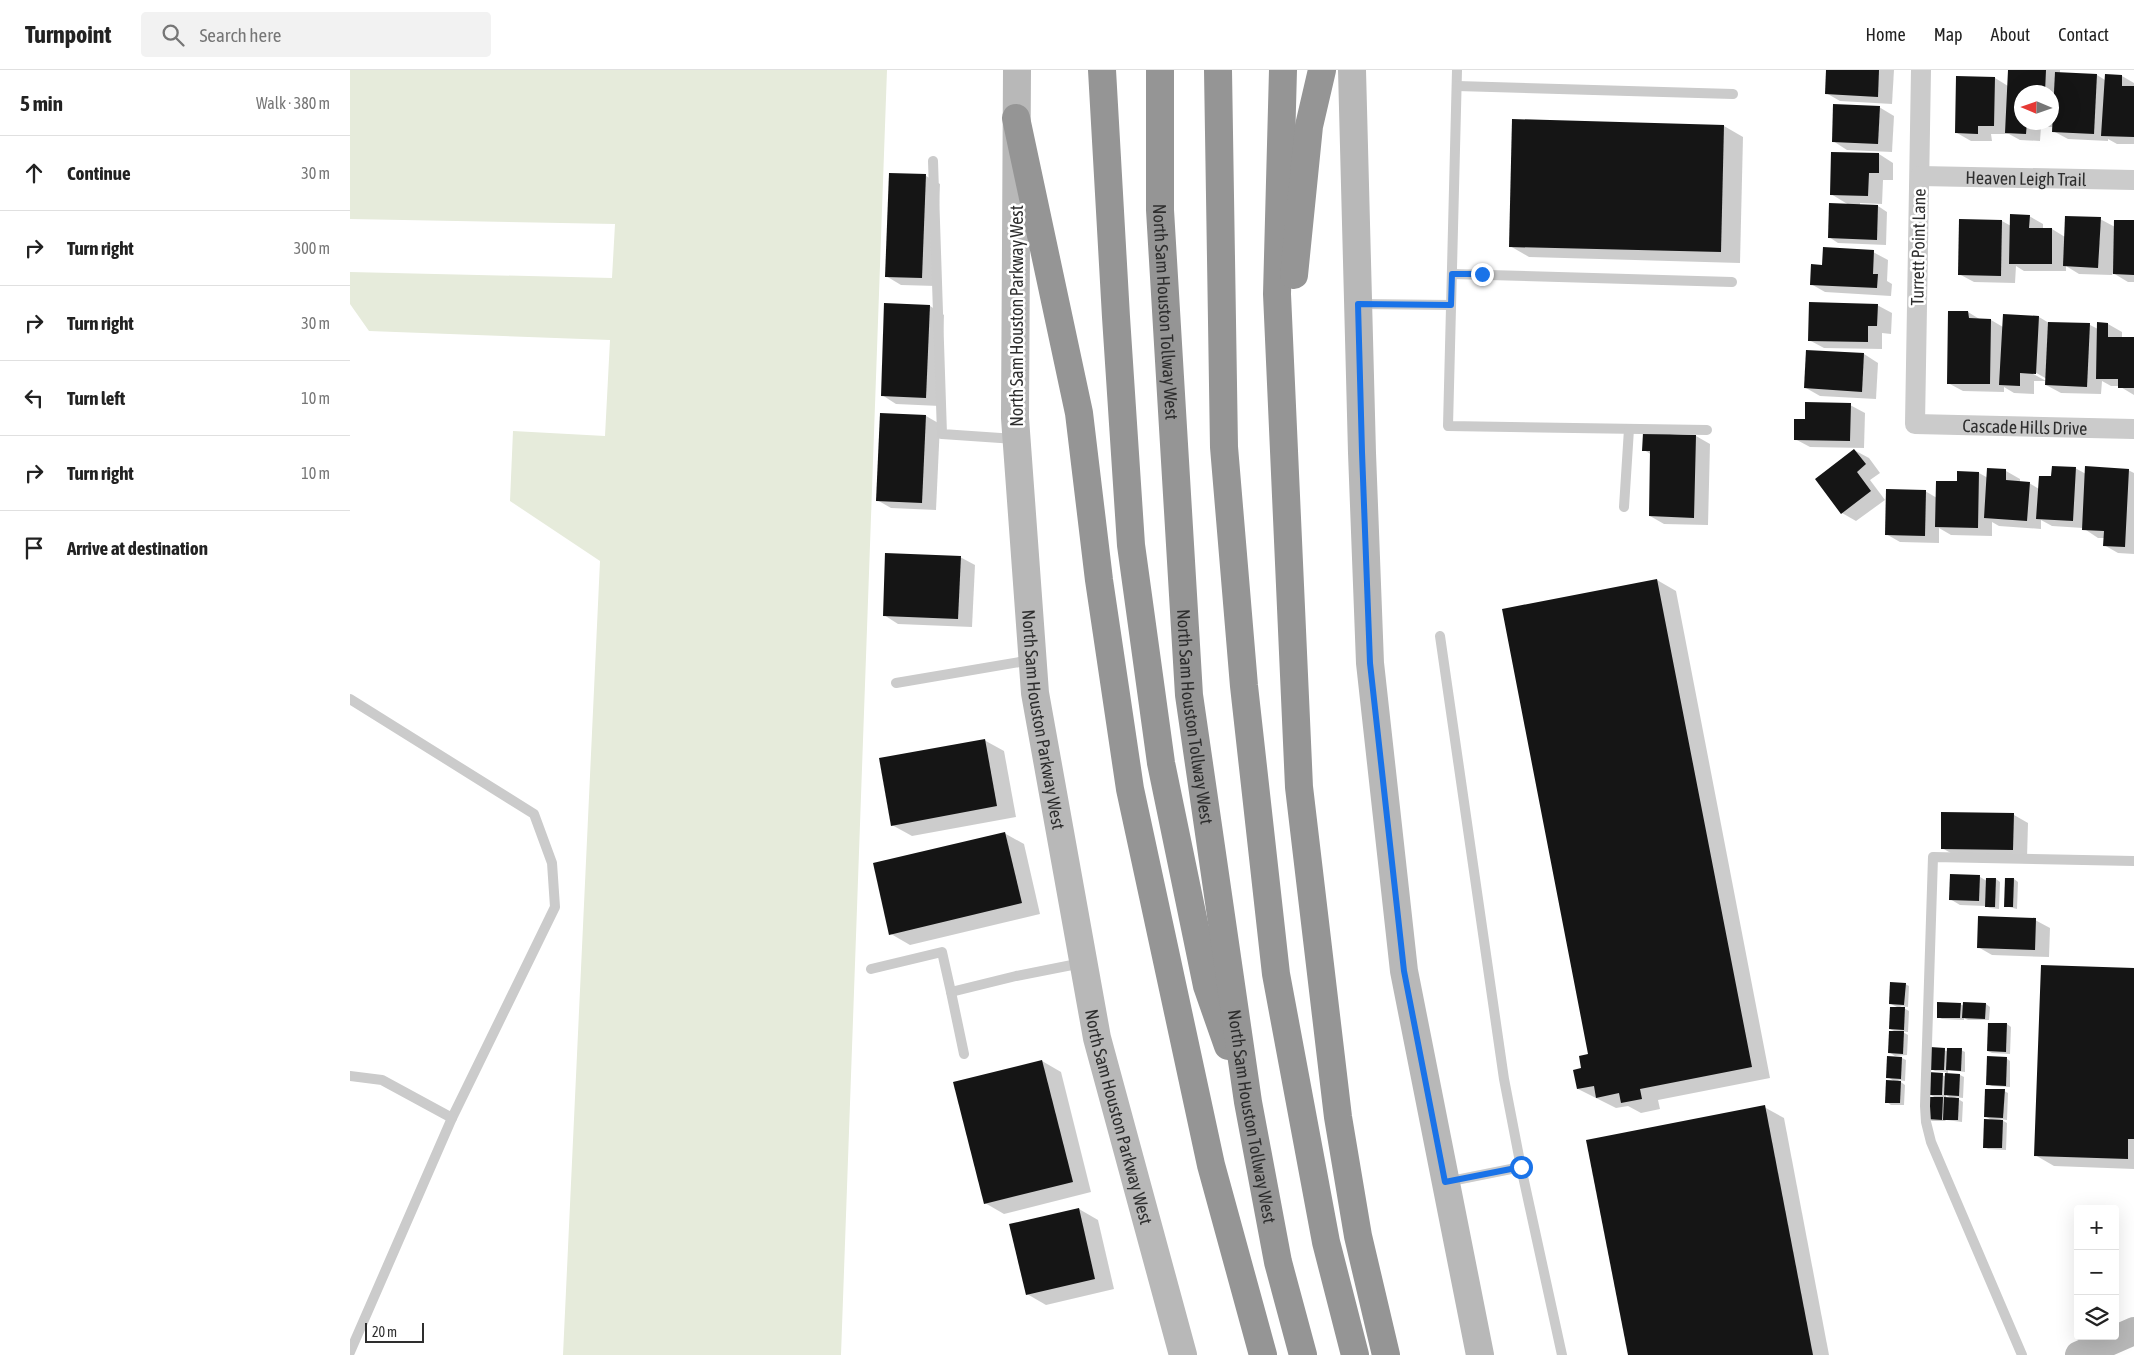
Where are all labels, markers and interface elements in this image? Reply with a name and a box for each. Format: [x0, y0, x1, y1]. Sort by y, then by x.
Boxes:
search box [141, 12, 491, 57]
text: Turnpoint [25, 21, 111, 48]
icon: search [159, 21, 187, 49]
text: Search here [199, 24, 281, 46]
text: Home [1866, 24, 1906, 45]
text: Map [1934, 24, 1963, 45]
text: About [1991, 24, 2030, 45]
text: Contact [2058, 24, 2109, 45]
north arrow [2014, 85, 2059, 130]
text: 5 min [20, 91, 63, 115]
text: Walk · 380 m [256, 94, 330, 112]
icon: ahead [20, 159, 48, 187]
text: Continue [67, 162, 131, 184]
text: 30 m [301, 164, 330, 182]
street label: Heaven Leigh Trail [1965, 166, 2087, 190]
street label: Turrett Point Lane [1906, 188, 1930, 306]
street label: North Sam Houston Tollway West [1150, 204, 1183, 420]
street label: North Sam Houston Parkway West [1006, 205, 1027, 427]
icon: right [20, 234, 48, 262]
text: Turn right [67, 237, 134, 259]
text: 300 m [294, 239, 330, 257]
route end [1471, 263, 1494, 286]
icon: right [20, 309, 48, 337]
text: Turn right [67, 312, 134, 334]
text: 30 m [301, 314, 330, 332]
icon: left [20, 384, 48, 412]
text: Turn left [67, 387, 125, 409]
text: 10 m [301, 389, 330, 407]
street label: Cascade Hills Drive [1962, 415, 2088, 438]
icon: right [20, 459, 48, 487]
text: Turn right [67, 462, 134, 484]
text: 10 m [301, 464, 330, 482]
icon: arrive [20, 534, 48, 562]
text: Arrive at destination [67, 537, 208, 559]
street label: North Sam Houston Tollway West [1173, 608, 1218, 826]
street label: North Sam Houston Parkway West [1018, 609, 1070, 831]
street label: North Sam Houston Parkway West [1082, 1007, 1158, 1227]
street label: North Sam Houston Tollway West [1224, 1008, 1281, 1225]
route start [1510, 1156, 1533, 1179]
map controls [2074, 1205, 2119, 1340]
button: + [2074, 1205, 2119, 1250]
button: − [2074, 1250, 2119, 1295]
button: layers [2074, 1295, 2119, 1340]
scale bar [365, 1320, 424, 1343]
text: 20 m [372, 1324, 397, 1340]

